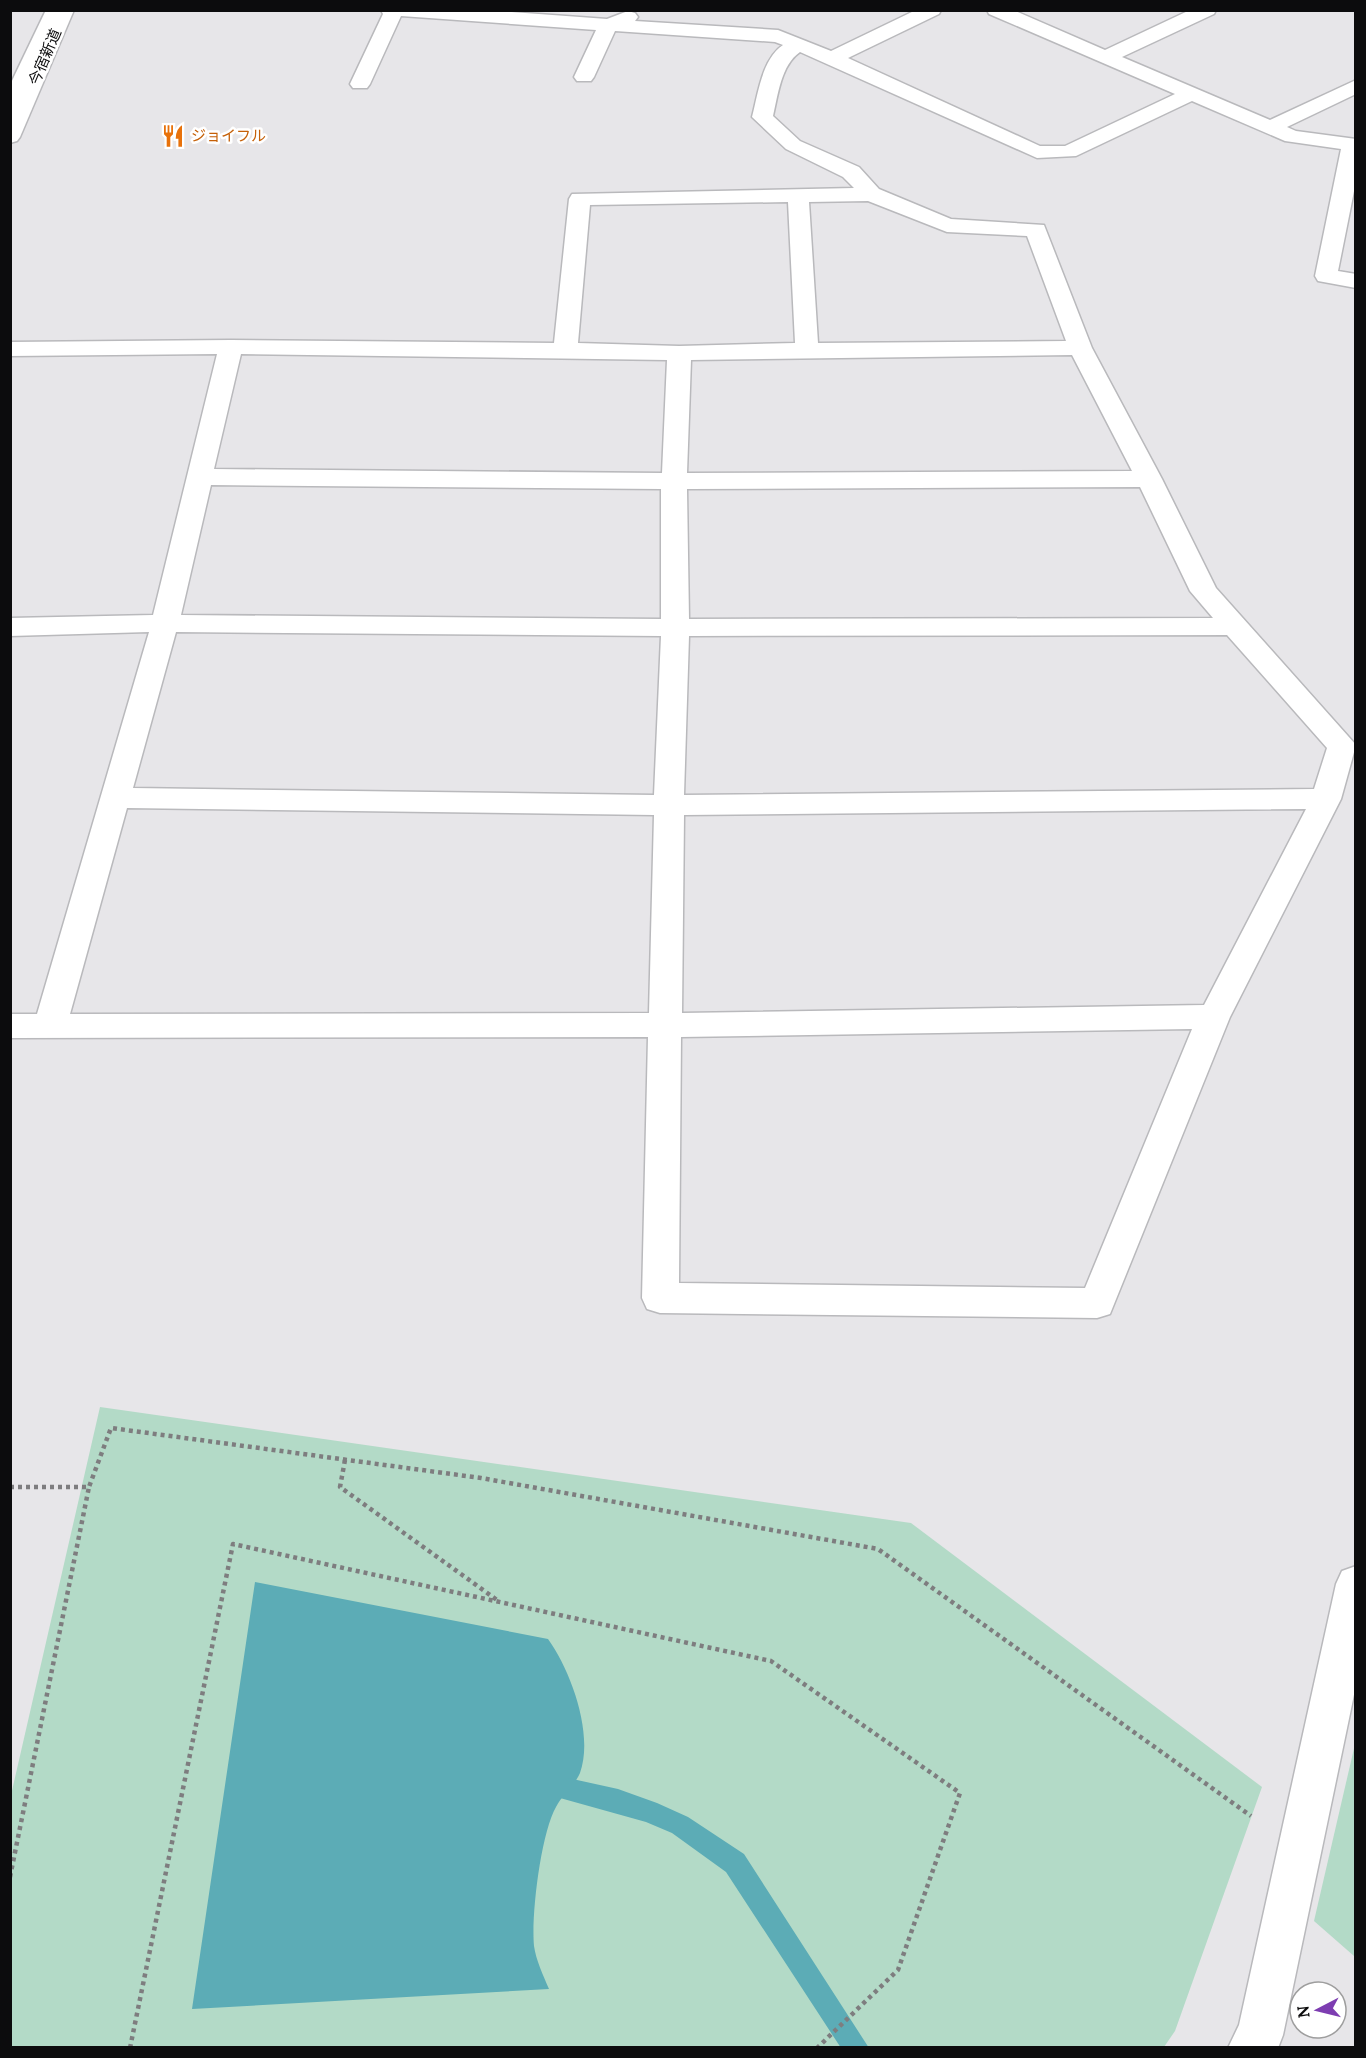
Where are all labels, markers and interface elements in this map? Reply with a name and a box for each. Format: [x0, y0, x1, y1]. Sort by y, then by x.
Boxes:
street label: 今宿新道 [24, 25, 65, 88]
restaurant icon: ジョイフル [160, 123, 186, 149]
place label: ジョイフル [191, 126, 266, 145]
north arrow [1288, 1980, 1348, 2040]
text: N [1292, 2004, 1314, 2019]

